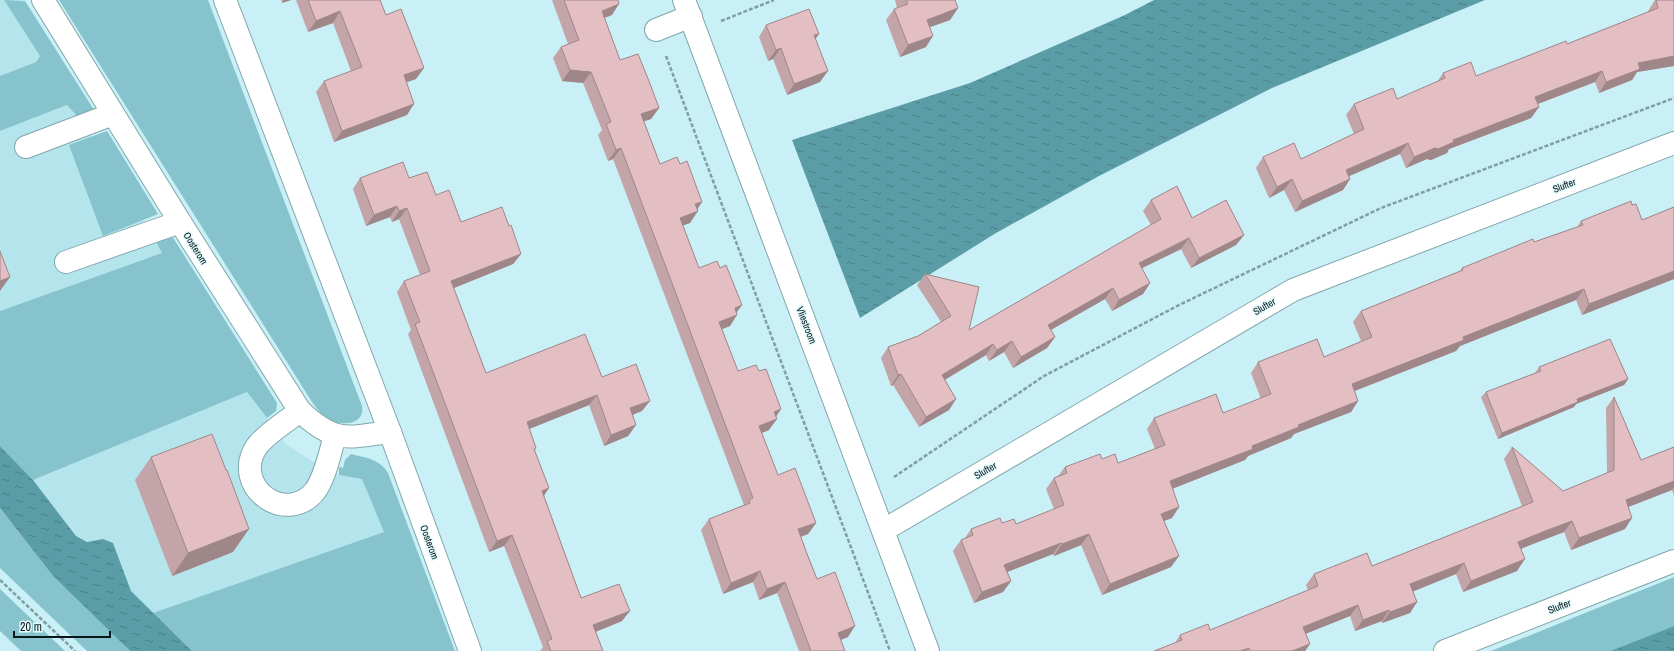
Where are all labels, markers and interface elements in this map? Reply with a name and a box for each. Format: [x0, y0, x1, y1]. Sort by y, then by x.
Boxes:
street label: Slufter [1551, 175, 1578, 196]
street label: Oosterom [181, 230, 211, 267]
street label: Slufter [1251, 295, 1278, 318]
street label: Vliestroom [793, 305, 820, 346]
street label: Slufter [972, 459, 999, 482]
street label: Oosterom [417, 523, 442, 561]
street label: Slufter [1546, 596, 1573, 617]
scale bar [14, 613, 110, 639]
text: 20 m [20, 619, 42, 635]

